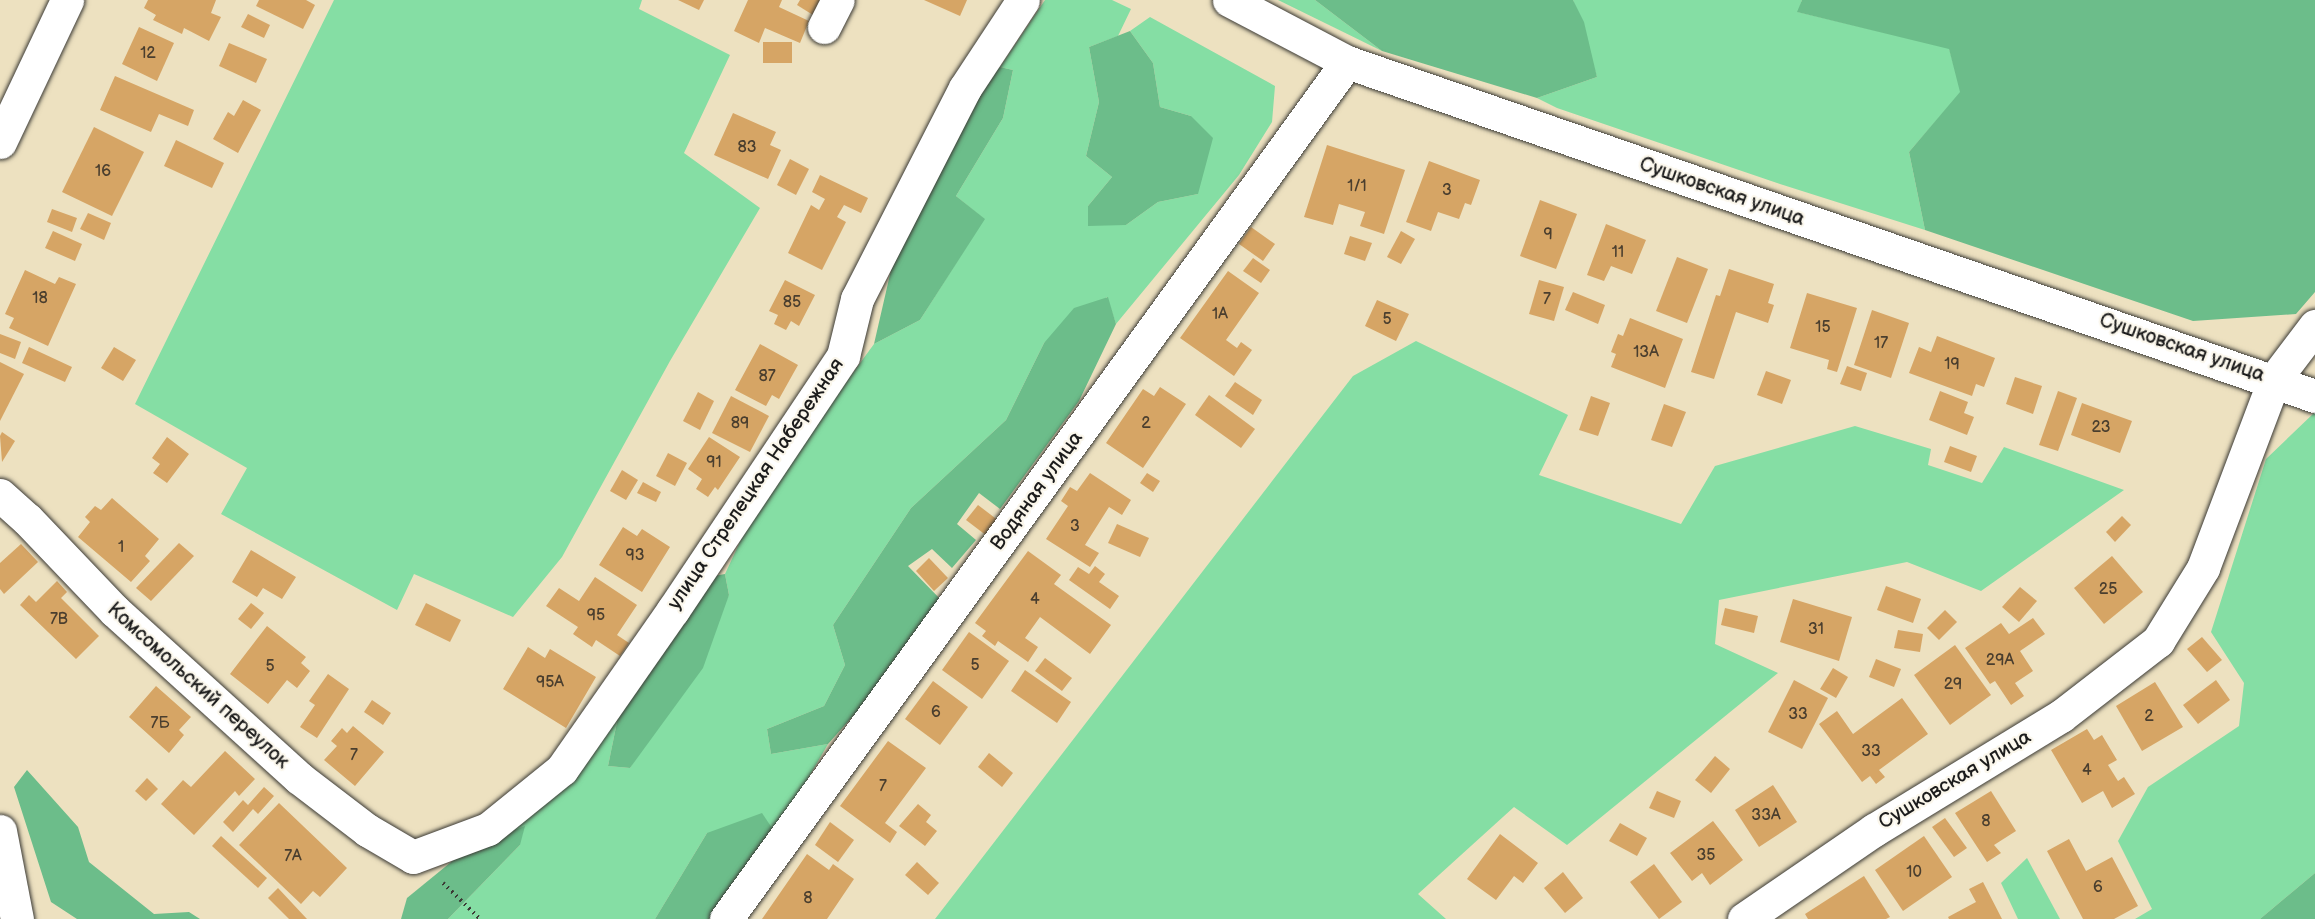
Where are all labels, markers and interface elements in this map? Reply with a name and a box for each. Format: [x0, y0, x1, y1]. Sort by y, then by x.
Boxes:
house number: 12 [140, 44, 156, 64]
house number: 83 [737, 138, 757, 158]
street label: Сушковская улица [1636, 152, 1808, 232]
house number: 16 [95, 162, 111, 182]
house number: 1/1 [1347, 177, 1367, 197]
house number: 3 [1442, 181, 1452, 201]
house number: 9 [1543, 225, 1553, 245]
house number: 11 [1612, 243, 1624, 263]
house number: 18 [32, 289, 48, 309]
house number: 7 [1543, 290, 1551, 310]
house number: 85 [783, 293, 801, 313]
house number: 1А [1212, 305, 1228, 325]
street label: Сушковская улица [2096, 308, 2268, 388]
house number: 5 [1382, 310, 1392, 330]
house number: 15 [1815, 318, 1831, 338]
house number: 17 [1874, 334, 1888, 354]
house number: 13А [1633, 343, 1659, 363]
street label: улица Стрелецкая Набережная [663, 354, 849, 614]
house number: 19 [1944, 355, 1960, 375]
house number: 87 [758, 367, 776, 387]
house number: 89 [731, 414, 749, 434]
house number: 2 [1141, 414, 1151, 434]
house number: 23 [2092, 418, 2110, 438]
street label: Водяная улица [986, 427, 1088, 555]
house number: 91 [706, 453, 722, 473]
house number: 3 [1070, 517, 1080, 537]
house number: 1 [118, 538, 124, 558]
house number: 93 [625, 546, 645, 566]
house number: 25 [2099, 580, 2117, 600]
house number: 4 [1030, 590, 1040, 610]
street label: Комсомольский переулок [102, 598, 294, 774]
house number: 95 [587, 606, 605, 626]
house number: 7В [50, 610, 68, 630]
house number: 31 [1808, 620, 1824, 640]
house number: 29А [1986, 651, 2014, 671]
house number: 5 [970, 656, 980, 676]
house number: 5 [265, 657, 275, 677]
house number: 95А [536, 673, 564, 693]
house number: 29 [1944, 675, 1962, 695]
house number: 6 [931, 703, 941, 723]
house number: 33 [1788, 705, 1808, 725]
house number: 2 [2144, 707, 2154, 727]
house number: 7Б [151, 714, 169, 734]
street label: Сушковская улица [1875, 725, 2035, 835]
house number: 33 [1861, 742, 1881, 762]
house number: 7 [350, 746, 358, 766]
house number: 4 [2082, 761, 2092, 781]
house number: 7 [879, 777, 887, 797]
house number: 33А [1751, 806, 1781, 826]
house number: 8 [1981, 812, 1991, 832]
house number: 35 [1696, 846, 1716, 866]
house number: 7А [284, 847, 302, 867]
house number: 10 [1906, 863, 1922, 883]
house number: 6 [2093, 878, 2103, 898]
house number: 8 [803, 889, 813, 909]

